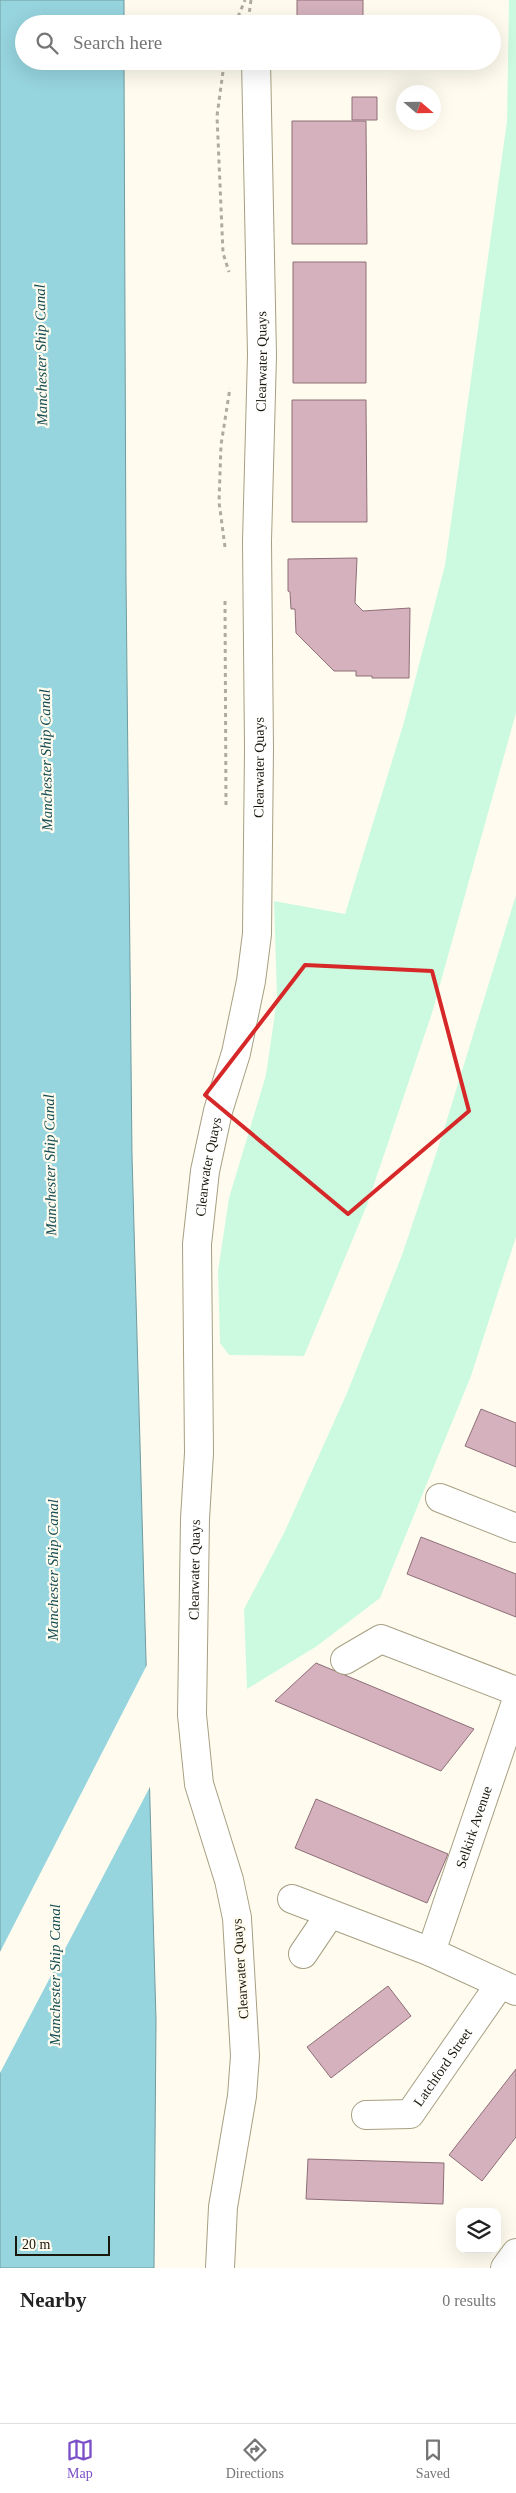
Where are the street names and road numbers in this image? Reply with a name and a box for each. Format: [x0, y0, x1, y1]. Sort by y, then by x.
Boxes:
street label: Clearwater Quays [253, 311, 270, 412]
street label: Clearwater Quays [251, 717, 267, 818]
street label: Clearwater Quays [193, 1116, 224, 1217]
street label: Clearwater Quays [186, 1519, 203, 1620]
street label: Selkirk Avenue [453, 1784, 495, 1870]
street label: Clearwater Quays [230, 1918, 251, 2020]
street label: Latchford Street [411, 2025, 475, 2109]

